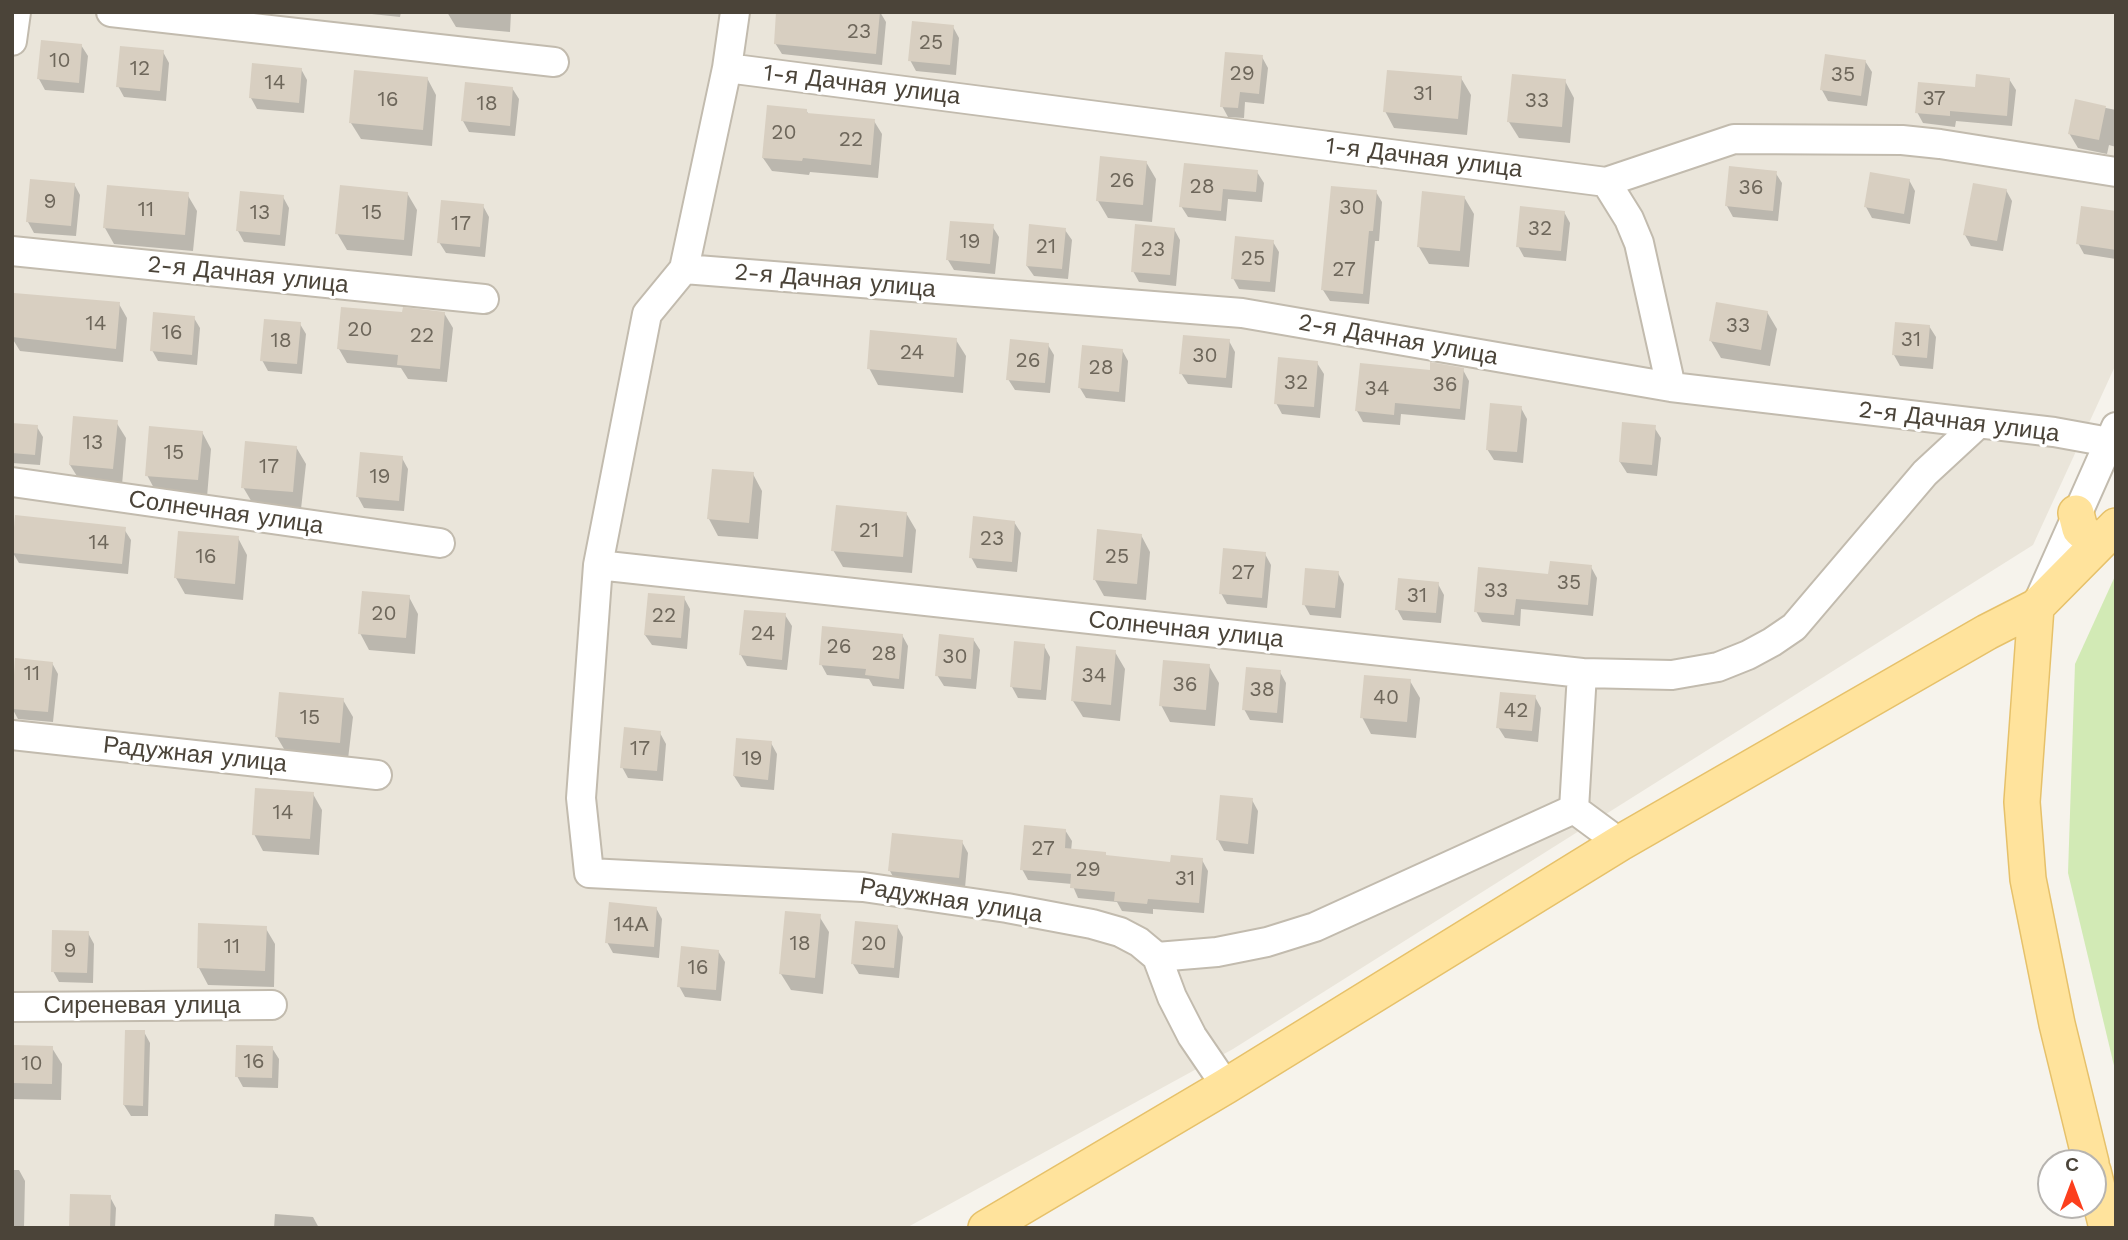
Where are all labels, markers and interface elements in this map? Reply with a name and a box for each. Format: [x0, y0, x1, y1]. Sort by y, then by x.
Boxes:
house number: 23 [847, 19, 871, 45]
house number: 25 [919, 30, 943, 56]
house number: 10 [49, 48, 71, 74]
house number: 12 [130, 56, 150, 82]
street label: 1-я Дачная улица [762, 59, 962, 111]
house number: 29 [1229, 61, 1255, 87]
house number: 35 [1831, 62, 1855, 88]
house number: 14 [264, 70, 286, 96]
house number: 31 [1413, 81, 1433, 107]
house number: 37 [1922, 86, 1946, 112]
house number: 16 [378, 87, 398, 113]
house number: 33 [1525, 88, 1549, 114]
house number: 18 [476, 91, 498, 117]
house number: 20 [771, 120, 797, 146]
house number: 22 [839, 127, 863, 153]
street label: 1-я Дачная улица [1324, 132, 1524, 184]
house number: 26 [1109, 168, 1135, 194]
house number: 28 [1189, 174, 1215, 200]
house number: 36 [1738, 175, 1764, 201]
house number: 9 [44, 189, 56, 215]
house number: 30 [1339, 195, 1365, 221]
house number: 11 [138, 197, 154, 223]
house number: 13 [250, 200, 270, 226]
house number: 15 [362, 200, 382, 226]
house number: 17 [451, 211, 471, 237]
house number: 32 [1528, 216, 1552, 242]
house number: 19 [959, 229, 981, 255]
house number: 21 [1036, 234, 1056, 260]
house number: 23 [1141, 237, 1165, 263]
house number: 25 [1241, 246, 1265, 272]
street label: 2-я Дачная улица [146, 250, 350, 300]
house number: 27 [1332, 257, 1356, 283]
street label: 2-я Дачная улица [733, 258, 937, 304]
street label: 2-я Дачная улица [1296, 308, 1500, 372]
house number: 14 [85, 311, 107, 337]
house number: 33 [1726, 313, 1750, 339]
house number: 20 [347, 317, 373, 343]
house number: 16 [162, 320, 182, 346]
house number: 22 [410, 323, 434, 349]
house number: 31 [1901, 327, 1921, 353]
house number: 18 [270, 328, 292, 354]
house number: 24 [900, 340, 924, 366]
house number: 30 [1192, 343, 1218, 369]
house number: 26 [1015, 348, 1041, 374]
house number: 28 [1088, 355, 1114, 381]
house number: 32 [1284, 370, 1308, 396]
house number: 36 [1432, 372, 1458, 398]
house number: 34 [1364, 376, 1390, 402]
street label: 2-я Дачная улица [1857, 395, 2061, 449]
house number: 13 [83, 430, 103, 456]
house number: 15 [164, 440, 184, 466]
house number: 17 [259, 454, 279, 480]
house number: 19 [369, 464, 391, 490]
street label: Солнечная улица [127, 485, 325, 541]
house number: 21 [859, 518, 879, 544]
house number: 23 [980, 526, 1004, 552]
house number: 14 [88, 530, 110, 556]
house number: 16 [196, 544, 216, 570]
house number: 25 [1105, 544, 1129, 570]
house number: 27 [1231, 560, 1255, 586]
house number: 35 [1557, 570, 1581, 596]
house number: 33 [1484, 578, 1508, 604]
house number: 31 [1407, 583, 1427, 609]
house number: 20 [371, 601, 397, 627]
house number: 22 [652, 603, 676, 629]
street label: Солнечная улица [1087, 605, 1285, 655]
house number: 24 [751, 621, 775, 647]
house number: 26 [826, 634, 852, 660]
house number: 28 [871, 641, 897, 667]
house number: 30 [942, 644, 968, 670]
house number: 11 [24, 661, 40, 687]
house number: 34 [1081, 663, 1107, 689]
house number: 36 [1172, 672, 1198, 698]
house number: 38 [1249, 677, 1275, 703]
house number: 40 [1373, 685, 1399, 711]
house number: 42 [1503, 698, 1529, 724]
house number: 15 [300, 705, 320, 731]
street label: Радужная улица [102, 731, 288, 779]
house number: 17 [630, 736, 650, 762]
house number: 19 [741, 746, 763, 772]
house number: 14 [272, 800, 294, 826]
house number: 27 [1031, 836, 1055, 862]
house number: 29 [1075, 857, 1101, 883]
house number: 31 [1175, 866, 1195, 892]
street label: Радужная улица [858, 872, 1044, 930]
house number: 14А [613, 912, 649, 938]
house number: 18 [789, 931, 811, 957]
house number: 20 [861, 931, 887, 957]
house number: 11 [224, 934, 240, 960]
house number: 9 [64, 938, 76, 964]
house number: 16 [688, 955, 708, 981]
street label: Сиреневая улица [43, 992, 241, 1020]
house number: 16 [244, 1049, 264, 1075]
house number: 10 [21, 1051, 43, 1077]
north arrow [2037, 1149, 2107, 1219]
text: С [2065, 1153, 2079, 1176]

